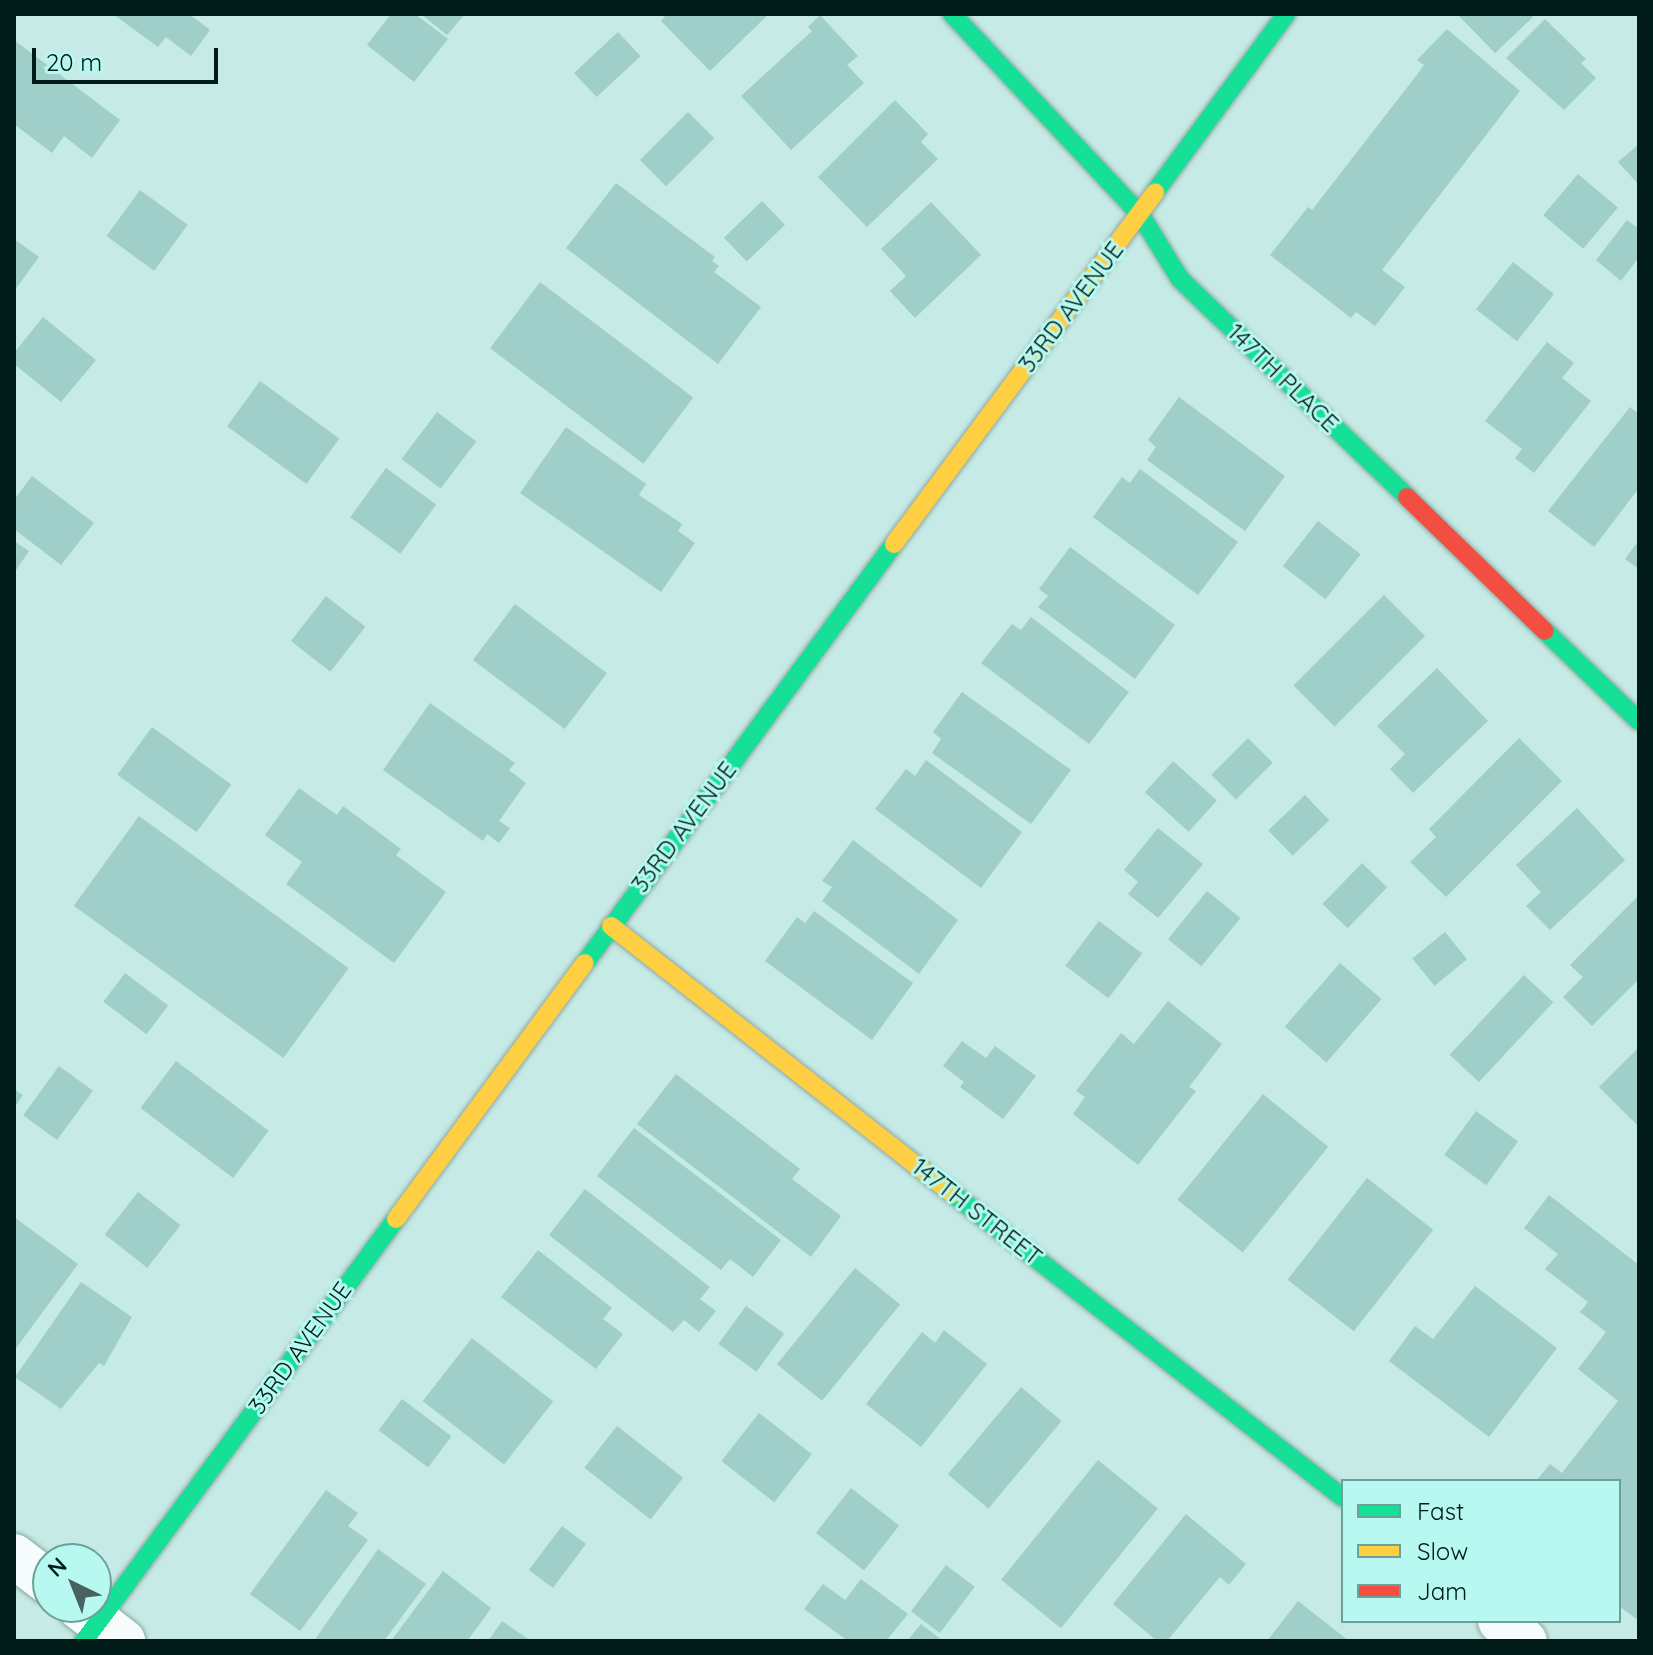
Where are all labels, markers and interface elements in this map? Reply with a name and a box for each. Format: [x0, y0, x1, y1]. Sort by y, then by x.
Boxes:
scale bar [36, 32, 222, 82]
text: 20 m [46, 47, 102, 77]
street label: 33RD AVENUE [1013, 236, 1129, 378]
street label: 147TH PLACE [1222, 318, 1344, 438]
street label: 33RD AVENUE [626, 756, 742, 898]
street label: 147TH STREET [906, 1152, 1048, 1272]
street label: 33RD AVENUE [242, 1276, 358, 1420]
legend [1341, 1479, 1621, 1623]
text: Fast [1417, 1496, 1464, 1526]
text: Slow [1417, 1536, 1468, 1566]
north arrow [32, 1543, 112, 1623]
text: N [42, 1551, 72, 1583]
text: Jam [1417, 1576, 1467, 1606]

